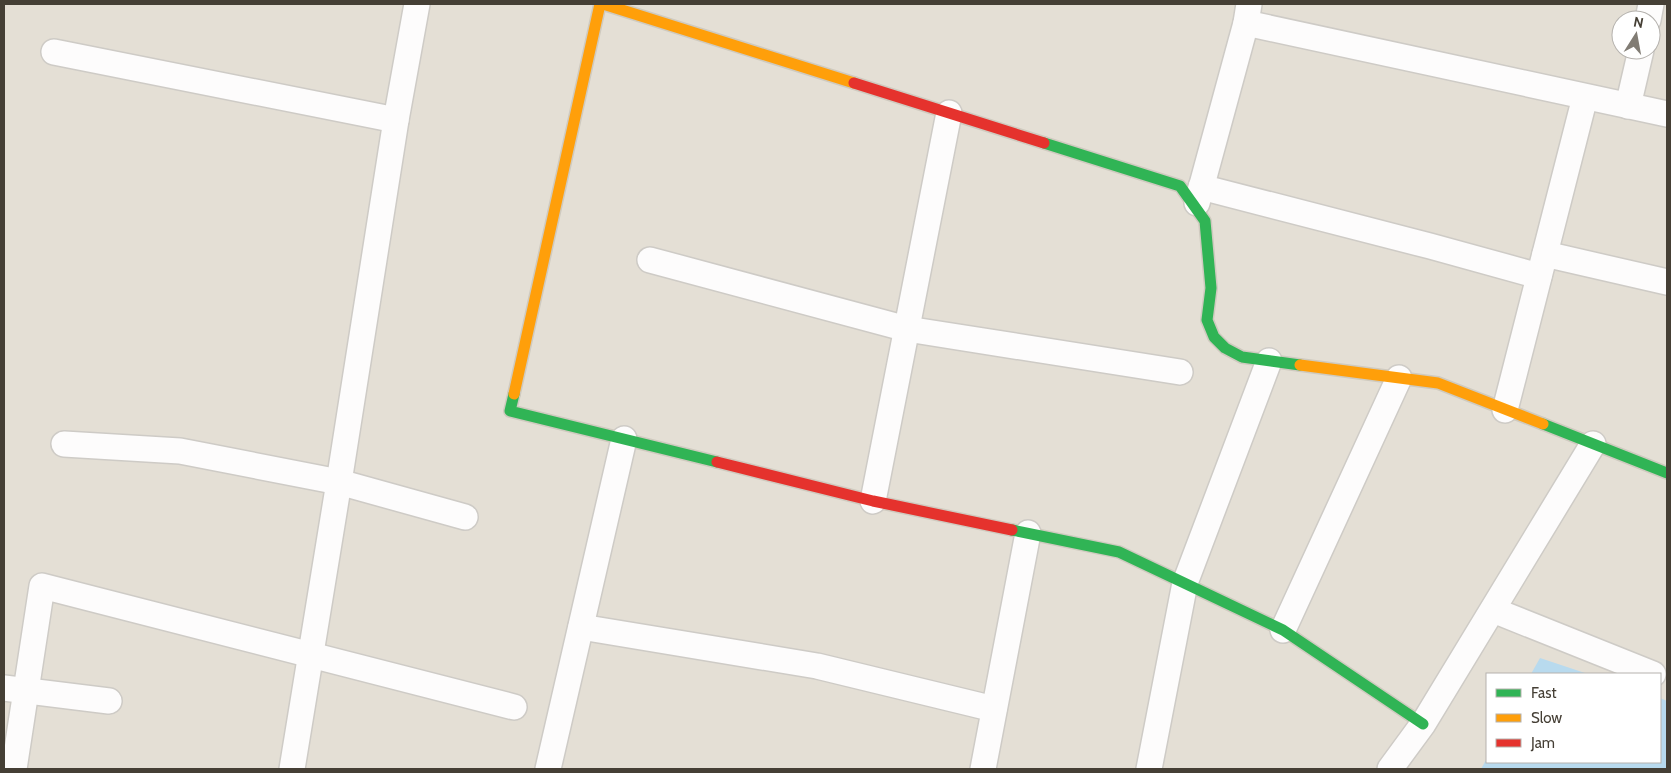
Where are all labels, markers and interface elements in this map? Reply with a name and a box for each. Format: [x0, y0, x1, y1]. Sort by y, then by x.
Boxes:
north arrow [1611, 10, 1661, 60]
text: N [1632, 12, 1645, 32]
legend [1486, 673, 1661, 763]
text: Fast [1531, 684, 1556, 702]
text: Slow [1531, 709, 1562, 727]
text: Jam [1530, 734, 1555, 752]

